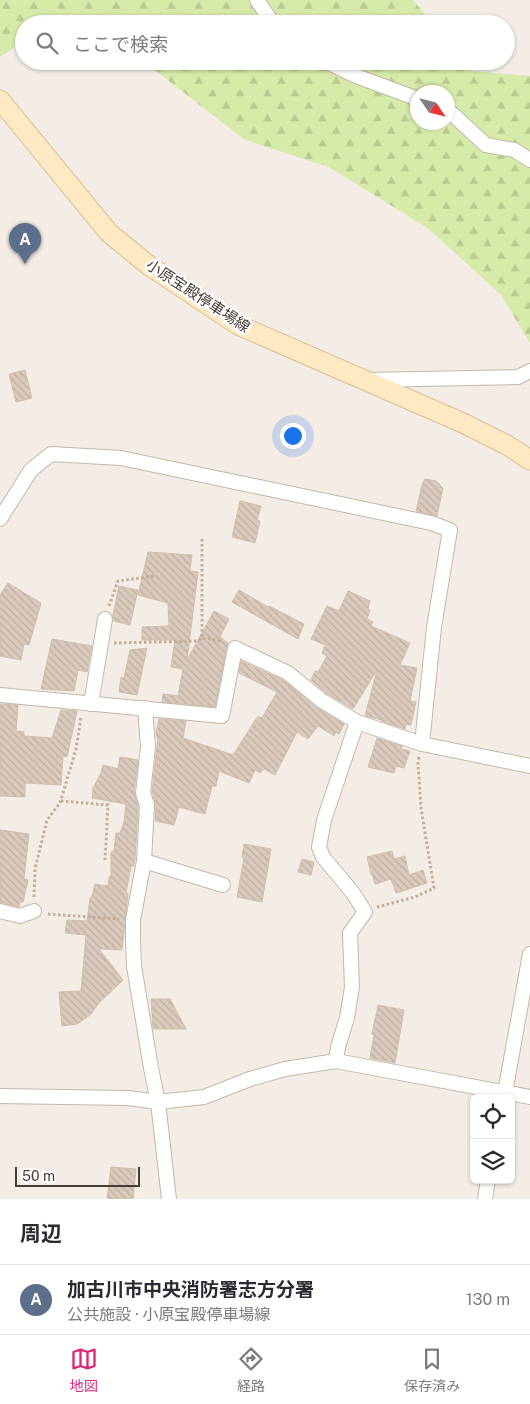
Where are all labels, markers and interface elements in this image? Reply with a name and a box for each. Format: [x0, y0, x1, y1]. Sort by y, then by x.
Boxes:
search box [15, 15, 515, 70]
icon: search [33, 29, 61, 57]
text: ここで検索 [73, 33, 168, 55]
north arrow [410, 85, 455, 130]
pin: A [9, 223, 41, 264]
street label: 小原宝殿停車場線 [143, 256, 253, 335]
your location [280, 423, 306, 449]
map controls [470, 1094, 515, 1184]
button: locate [470, 1094, 515, 1139]
button: layers [470, 1139, 515, 1184]
scale bar [15, 1164, 140, 1187]
text: 50 m [22, 1168, 55, 1184]
text: 周辺 [20, 1221, 62, 1246]
text: 加古川市中央消防署志方分署 [67, 1278, 314, 1300]
text: A [30, 1290, 42, 1309]
text: 130 m [466, 1290, 510, 1309]
text: 公共施設 · 小原宝殿停車場線 [67, 1305, 270, 1324]
tab: 地図 [70, 1345, 98, 1395]
tab: 経路 [237, 1345, 265, 1395]
tab: 保存済み [404, 1345, 460, 1395]

